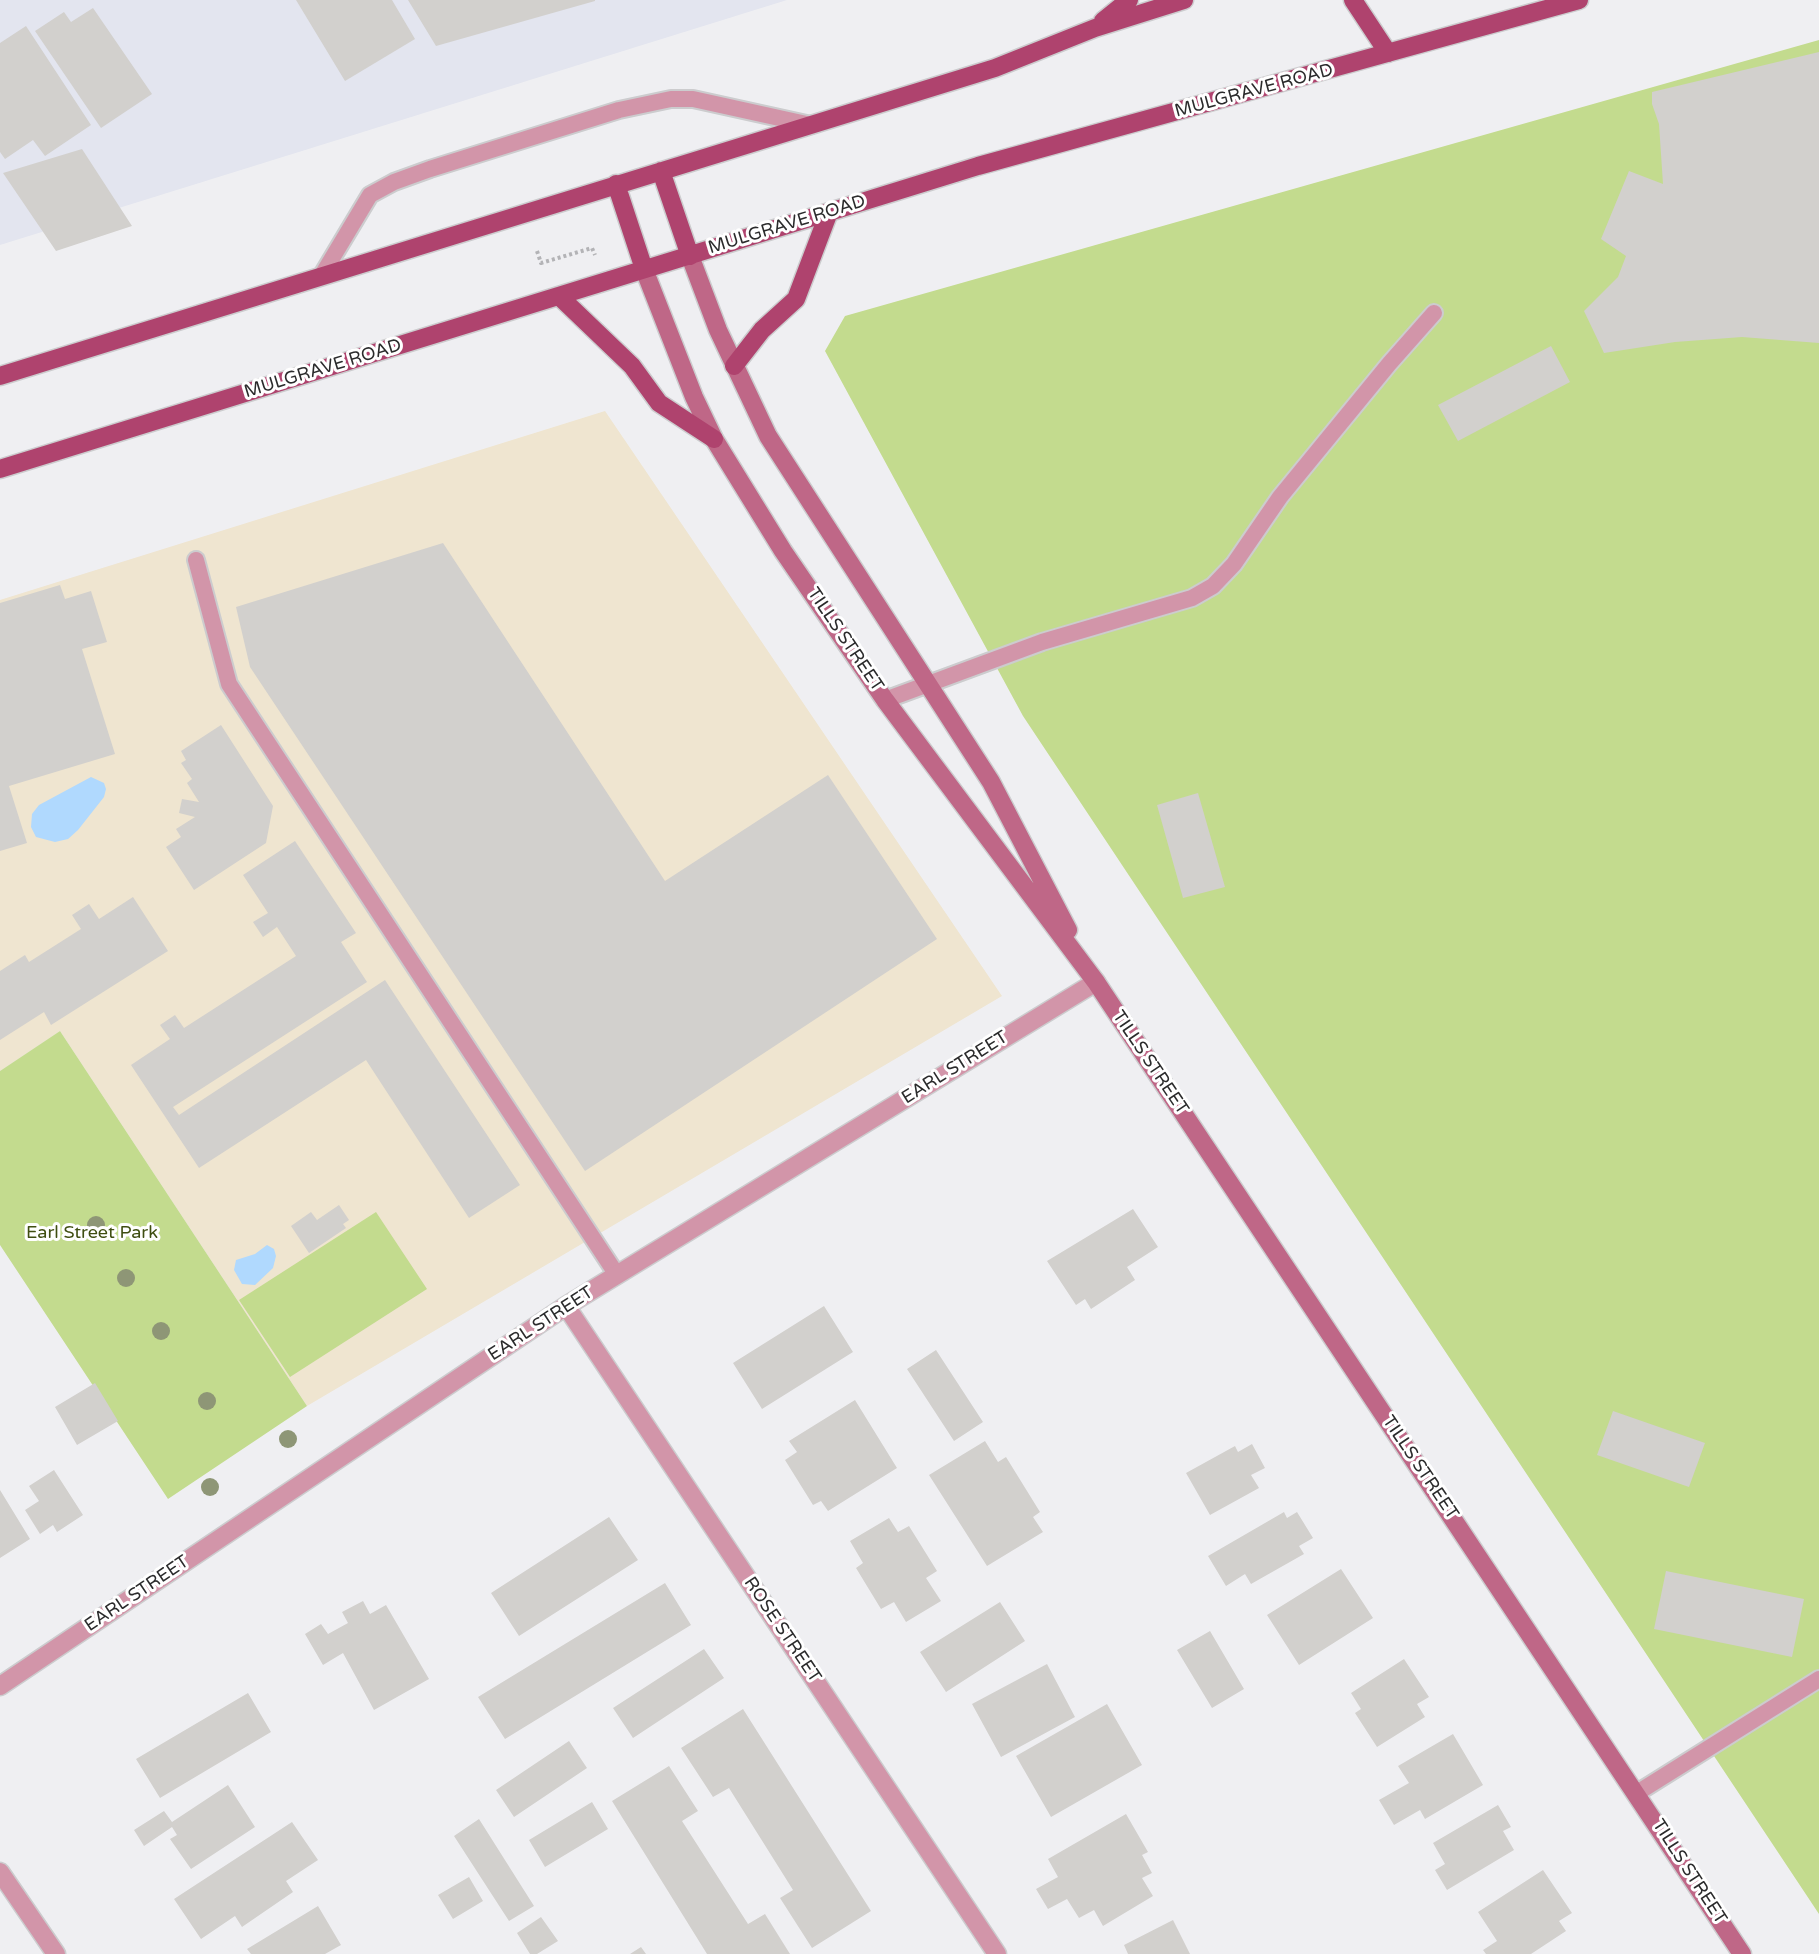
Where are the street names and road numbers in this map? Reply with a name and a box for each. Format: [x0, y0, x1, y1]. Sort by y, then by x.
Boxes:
street label: MULGRAVE ROAD [1172, 59, 1336, 123]
street label: MULGRAVE ROAD [706, 191, 868, 259]
street label: MULGRAVE ROAD [242, 335, 404, 403]
street label: TILLS STREET [802, 584, 888, 696]
street label: TILLS STREET [1107, 1007, 1193, 1119]
street label: EARL STREET [898, 1027, 1012, 1109]
street label: EARL STREET [484, 1282, 598, 1366]
street label: TILLS STREET [1377, 1412, 1463, 1524]
street label: EARL STREET [81, 1551, 193, 1637]
street label: ROSE STREET [739, 1573, 825, 1687]
street label: TILLS STREET [1647, 1815, 1731, 1929]

